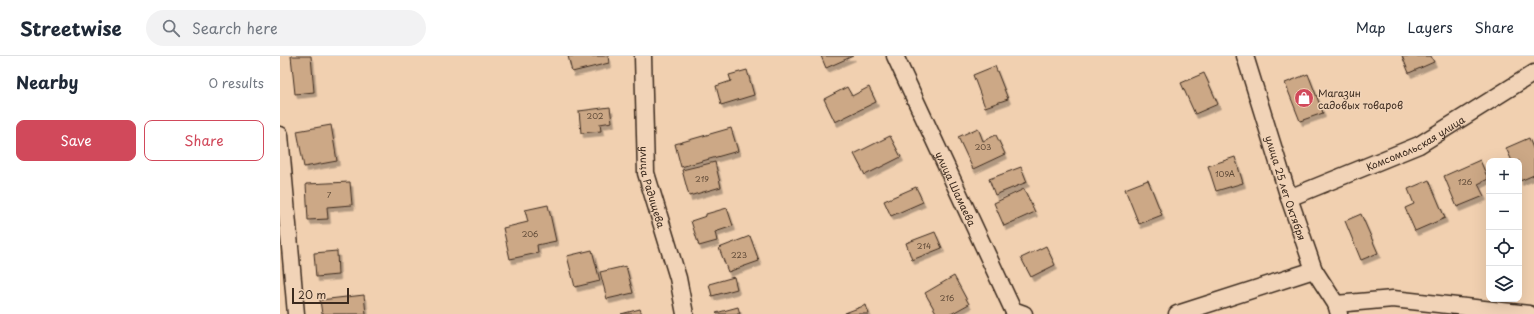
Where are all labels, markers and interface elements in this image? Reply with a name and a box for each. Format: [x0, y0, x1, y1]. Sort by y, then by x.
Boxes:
search box [146, 10, 426, 46]
text: Streetwise [20, 14, 122, 42]
text: Search here [192, 16, 278, 39]
icon: search [160, 17, 182, 39]
text: Map [1356, 17, 1386, 38]
text: Layers [1408, 17, 1453, 38]
text: Share [1475, 17, 1514, 38]
text: Nearby [16, 69, 78, 95]
text: 0 results [209, 73, 264, 92]
place label: Магазин садовых товаров [1318, 85, 1403, 112]
shop icon: Магазин садовых товаров [1293, 87, 1315, 109]
house number: 202 [587, 110, 604, 122]
street label: Комсомольская улица [1363, 111, 1468, 173]
button: Save [16, 120, 136, 161]
button: Share [144, 120, 264, 161]
street label: улица 25 лет Октября [1262, 133, 1311, 242]
house number: 203 [975, 141, 991, 153]
street label: улица Радищева [638, 146, 670, 230]
street label: улица Шамаева [933, 149, 981, 229]
map controls [1486, 158, 1522, 302]
button: + [1486, 158, 1522, 194]
house number: 109А [1215, 168, 1235, 180]
house number: 219 [695, 173, 709, 185]
house number: 126 [1458, 176, 1473, 188]
house number: 7 [327, 189, 332, 201]
button: − [1486, 194, 1522, 230]
house number: 206 [522, 228, 538, 240]
button: locate [1486, 230, 1522, 266]
house number: 214 [917, 240, 931, 252]
house number: 223 [731, 249, 747, 261]
button: layers [1486, 266, 1522, 302]
scale bar [292, 286, 349, 305]
text: 20 m [298, 286, 326, 303]
house number: 216 [940, 292, 954, 304]

